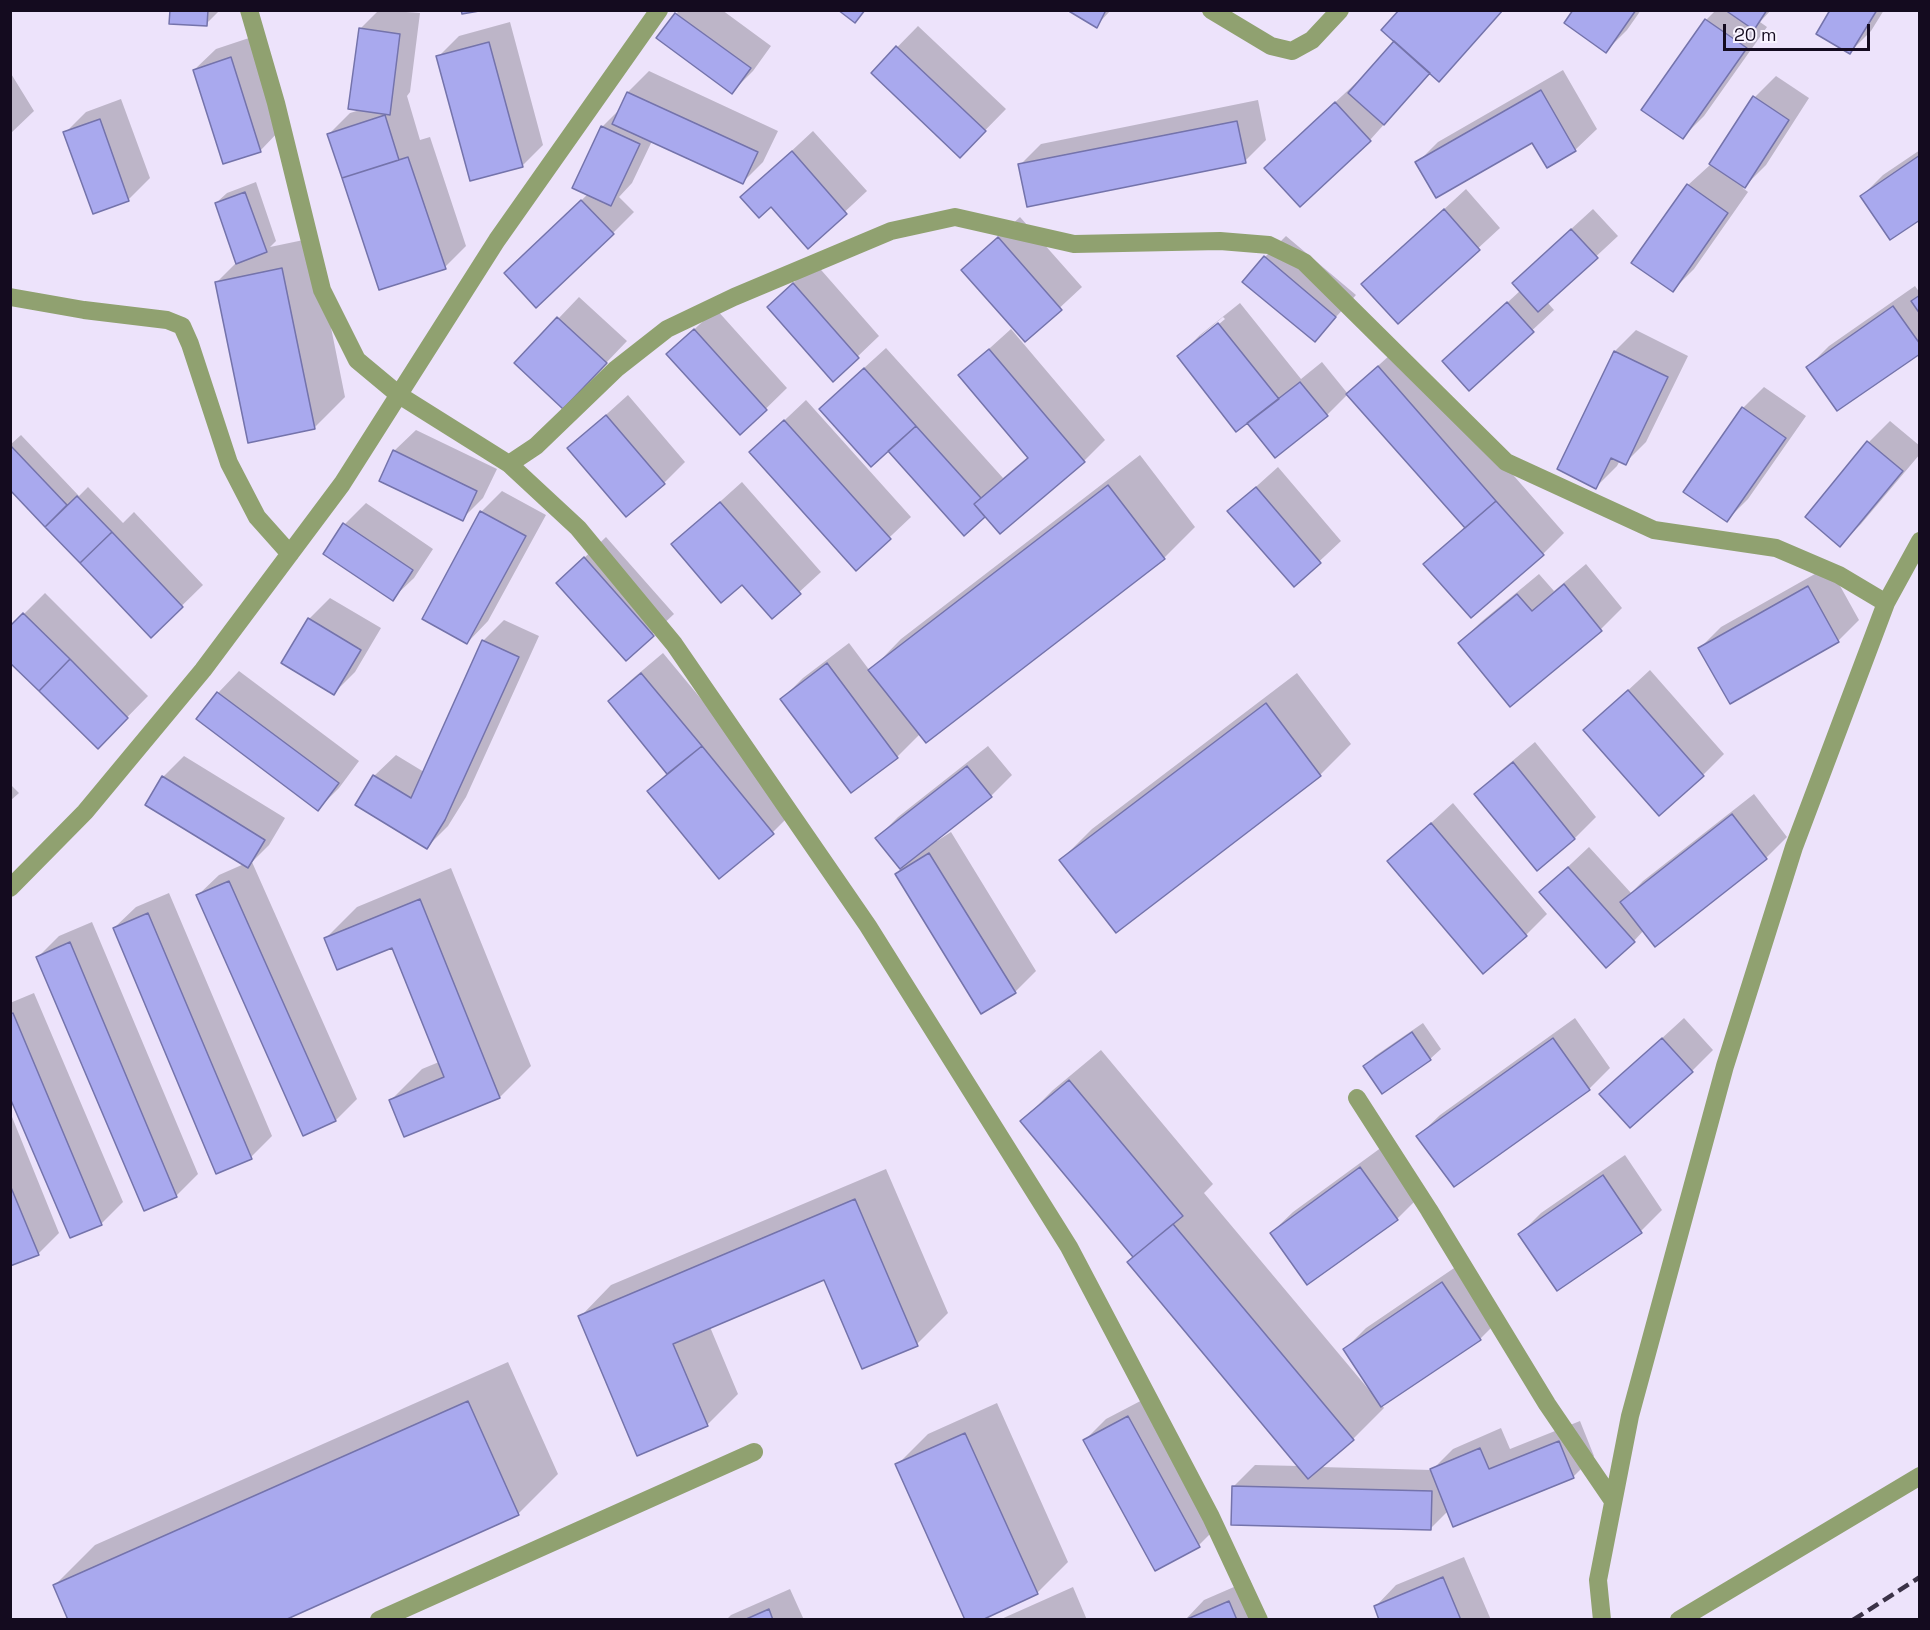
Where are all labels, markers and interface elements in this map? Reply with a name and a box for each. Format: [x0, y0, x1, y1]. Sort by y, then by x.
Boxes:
scale bar [1726, 12, 1873, 50]
text: 20 m [1734, 23, 1777, 46]

